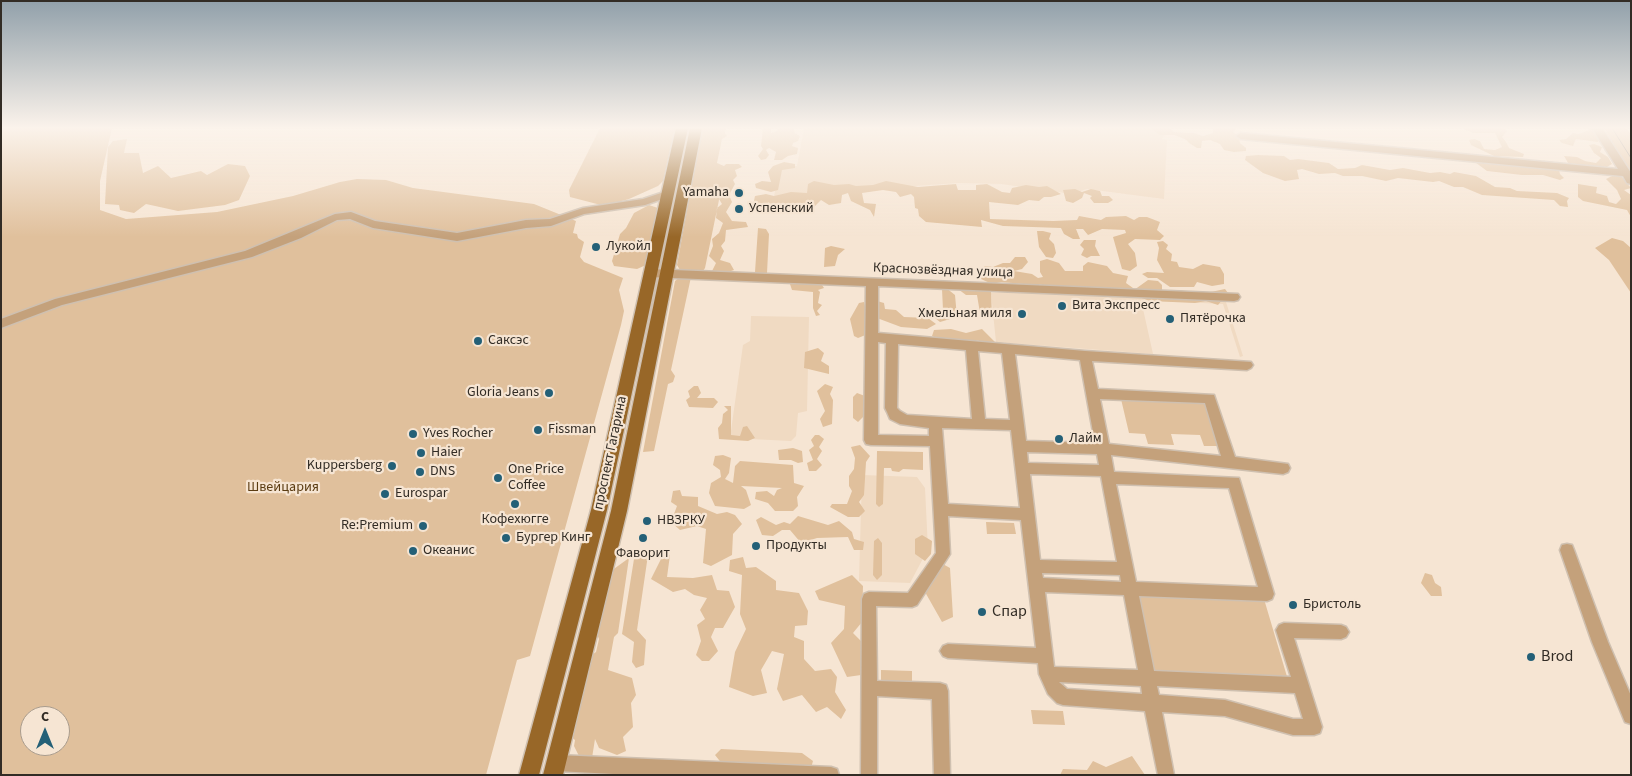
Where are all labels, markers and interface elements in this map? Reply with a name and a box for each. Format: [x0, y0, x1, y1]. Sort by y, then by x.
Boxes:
place label: Yamaha [683, 185, 729, 201]
marker: Yamaha [733, 187, 745, 199]
place label: Успенский [749, 201, 814, 217]
marker: Успенский [733, 203, 745, 215]
place label: Лукойл [606, 239, 651, 255]
marker: Лукойл [590, 241, 602, 253]
street label: Краснозвёздная улица [873, 260, 1013, 282]
place label: Вита Экспресс [1072, 298, 1160, 314]
marker: Вита Экспресс [1056, 300, 1068, 312]
place label: Хмельная миля [918, 306, 1012, 322]
marker: Хмельная миля [1016, 308, 1028, 320]
place label: Пятёрочка [1180, 311, 1246, 327]
marker: Пятёрочка [1164, 313, 1176, 325]
place label: Саксэс [488, 333, 529, 349]
marker: Саксэс [472, 335, 484, 347]
place label: Gloria Jeans [467, 385, 539, 401]
marker: Gloria Jeans [543, 387, 555, 399]
street label: проспект Гагарина [591, 395, 631, 511]
place label: Fissman [548, 422, 596, 438]
marker: Fissman [532, 424, 544, 436]
place label: Yves Rocher [423, 426, 493, 442]
marker: Yves Rocher [407, 428, 419, 440]
place label: Лайм [1069, 431, 1102, 447]
marker: Лайм [1053, 433, 1065, 445]
place label: Haier [431, 445, 462, 461]
marker: Haier [415, 447, 427, 459]
place label: Kuppersberg [307, 458, 382, 474]
marker: Kuppersberg [386, 460, 398, 472]
place label: One Price Coffee [508, 462, 564, 494]
place label: DNS [430, 464, 455, 480]
marker: DNS [414, 466, 426, 478]
marker: One Price Coffee [492, 472, 504, 484]
park label: Швейцария [247, 480, 319, 496]
place label: Eurospar [395, 486, 448, 502]
marker: Eurospar [379, 488, 391, 500]
marker: Кофехюгге [509, 498, 521, 510]
place label: Кофехюгге [481, 512, 549, 528]
place label: НВЗРКУ [657, 513, 705, 529]
marker: НВЗРКУ [641, 515, 653, 527]
place label: Re:Premium [341, 518, 413, 534]
marker: Re:Premium [417, 520, 429, 532]
place label: Бургер Кинг [516, 530, 591, 546]
marker: Бургер Кинг [500, 532, 512, 544]
marker: Фаворит [637, 532, 649, 544]
place label: Продукты [766, 538, 827, 554]
marker: Продукты [750, 540, 762, 552]
place label: Океанис [423, 543, 475, 559]
marker: Океанис [407, 545, 419, 557]
place label: Фаворит [616, 546, 670, 562]
place label: Бристоль [1303, 597, 1361, 613]
marker: Бристоль [1287, 599, 1299, 611]
place label: Спар [992, 602, 1027, 622]
marker: Спар [976, 606, 988, 618]
place label: Brod [1541, 647, 1573, 667]
marker: Brod [1525, 651, 1537, 663]
north arrow [20, 706, 70, 756]
text: С [41, 707, 49, 727]

